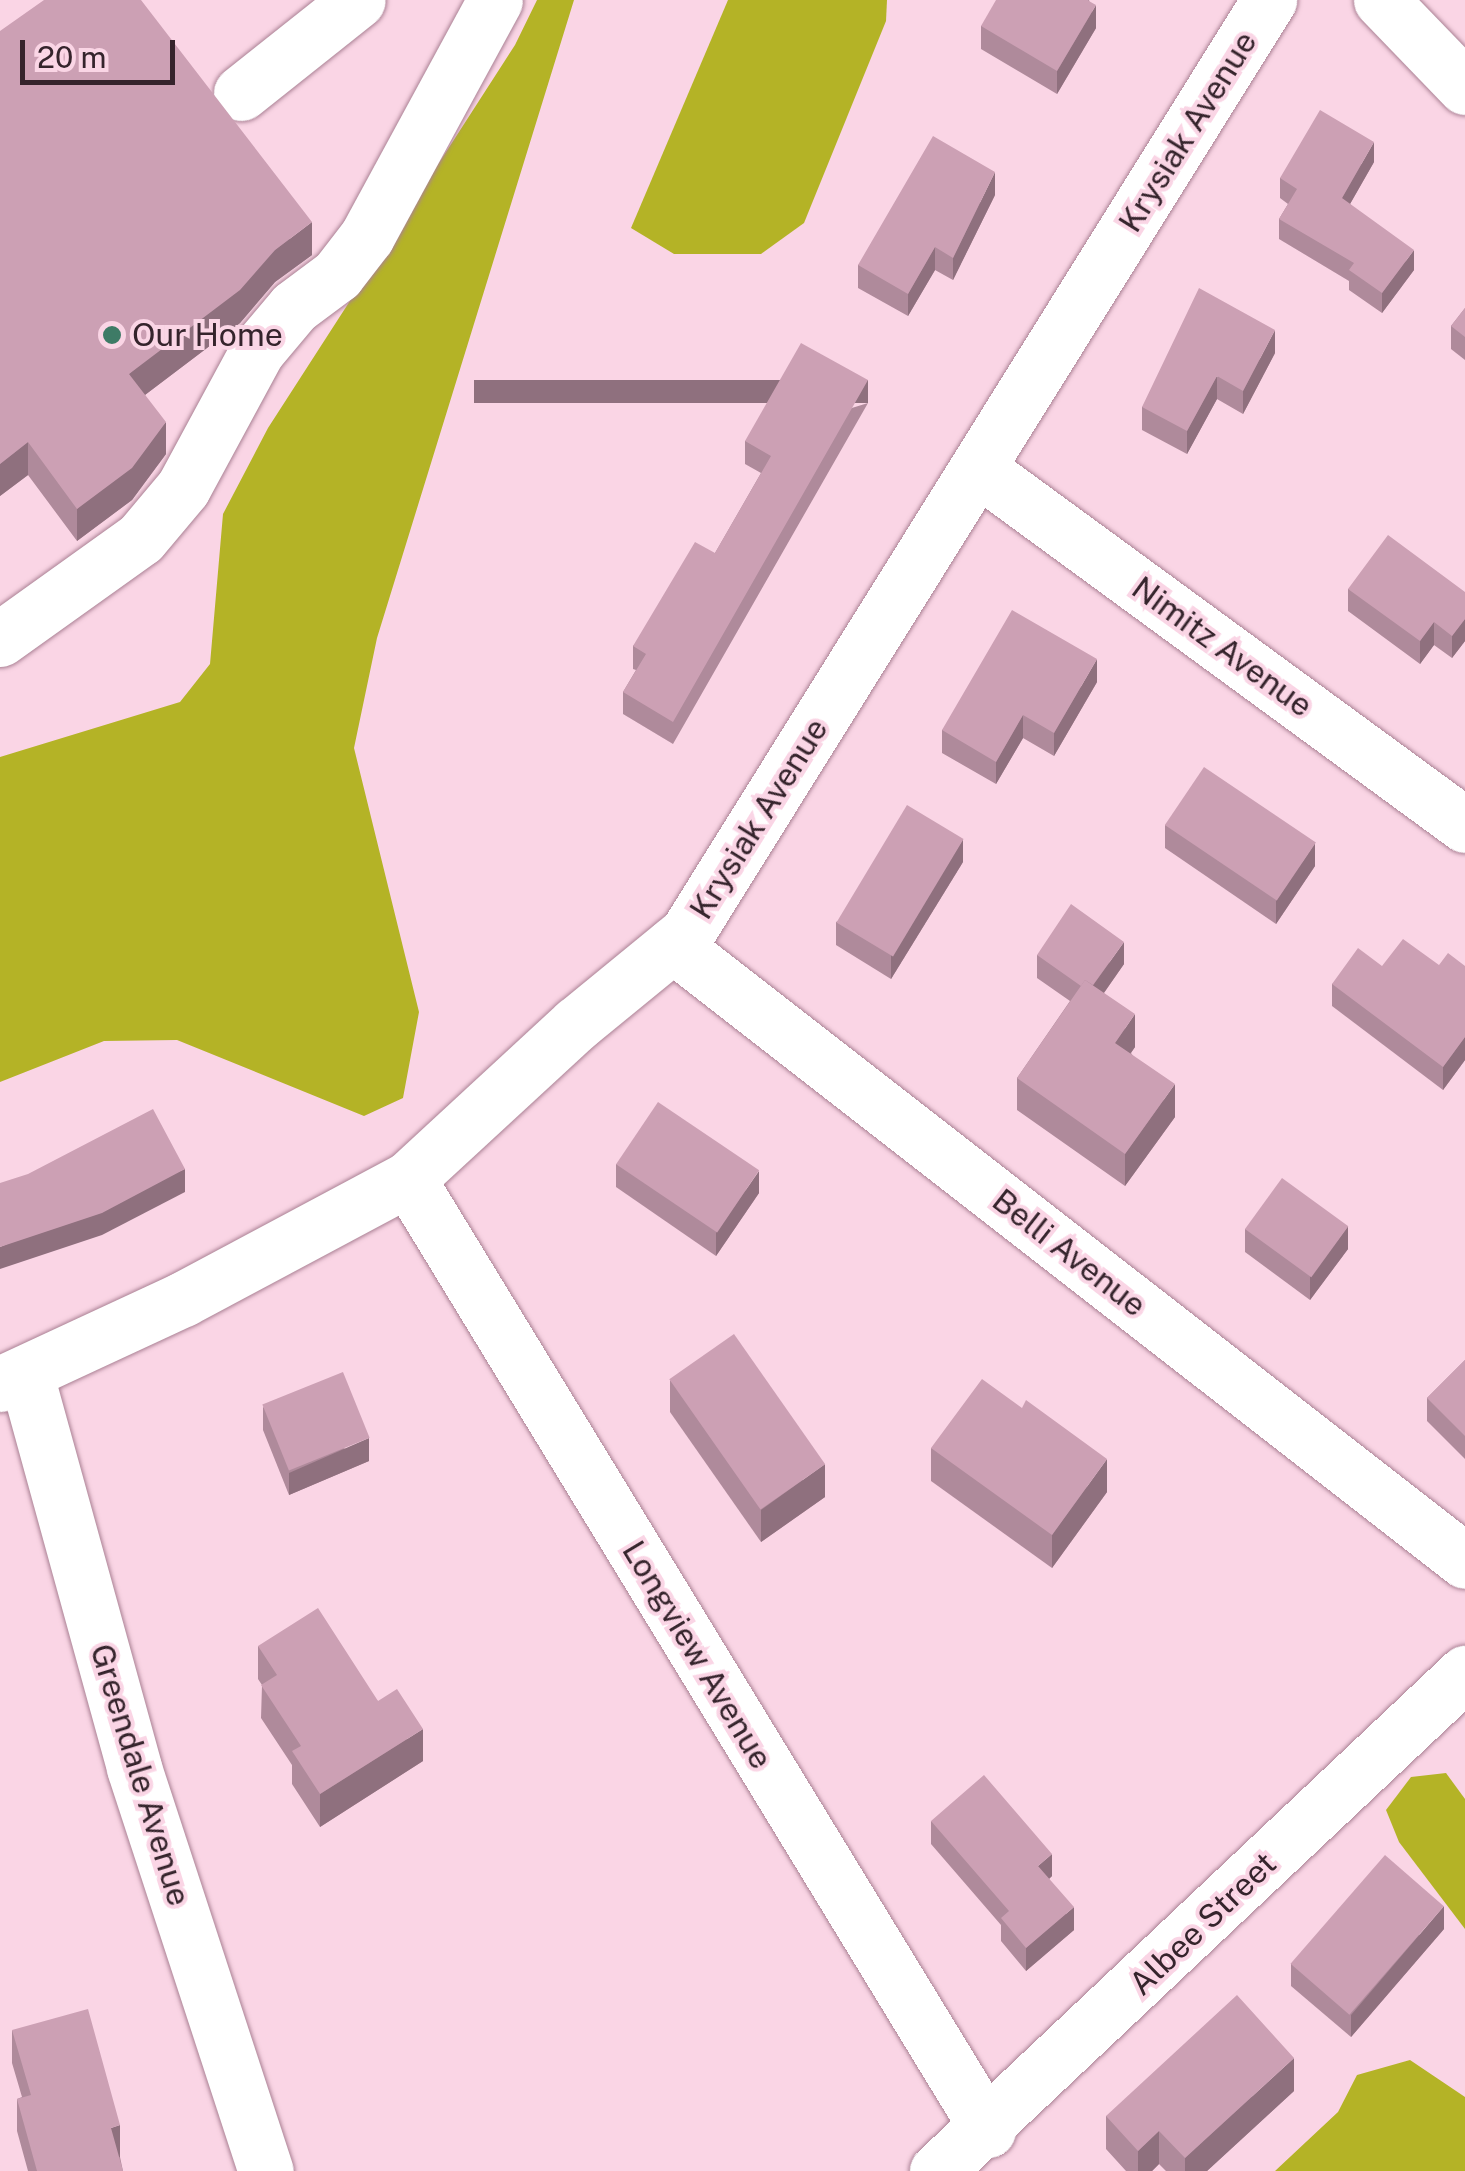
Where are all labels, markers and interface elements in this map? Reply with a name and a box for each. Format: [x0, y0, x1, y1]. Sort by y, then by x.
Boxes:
scale bar [25, 20, 180, 82]
street label: Krysiak Avenue [1111, 25, 1265, 239]
text: 20 m [37, 39, 106, 75]
place label: Our Home [132, 316, 283, 354]
marker: Our Home [101, 324, 123, 346]
street label: Nimitz Avenue [1124, 569, 1320, 725]
street label: Krysiak Avenue [682, 712, 836, 926]
street label: Belli Avenue [985, 1181, 1153, 1325]
street label: Longview Avenue [614, 1534, 780, 1776]
street label: Greendale Avenue [82, 1639, 198, 1911]
street label: Albee Street [1122, 1845, 1284, 2003]

